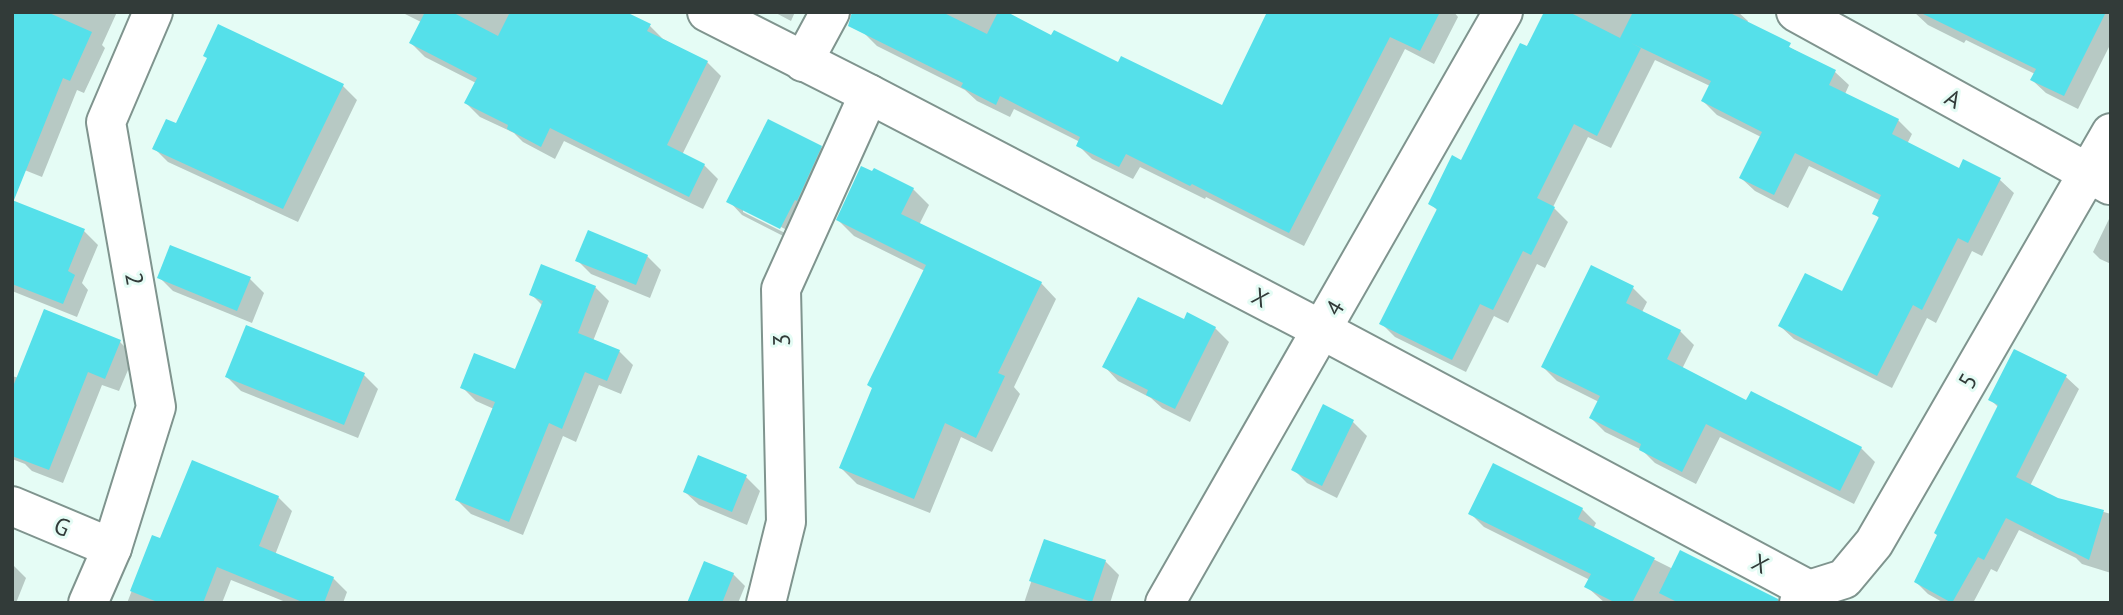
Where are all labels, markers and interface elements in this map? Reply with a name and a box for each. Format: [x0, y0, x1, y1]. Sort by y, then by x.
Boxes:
street label: A [1940, 82, 1967, 116]
street label: 2 [118, 270, 151, 288]
street label: X [1246, 280, 1274, 315]
street label: 4 [1318, 294, 1351, 321]
street label: 3 [766, 333, 797, 347]
street label: 5 [1951, 367, 1984, 394]
street label: G [49, 509, 75, 544]
street label: X [1746, 546, 1774, 581]

